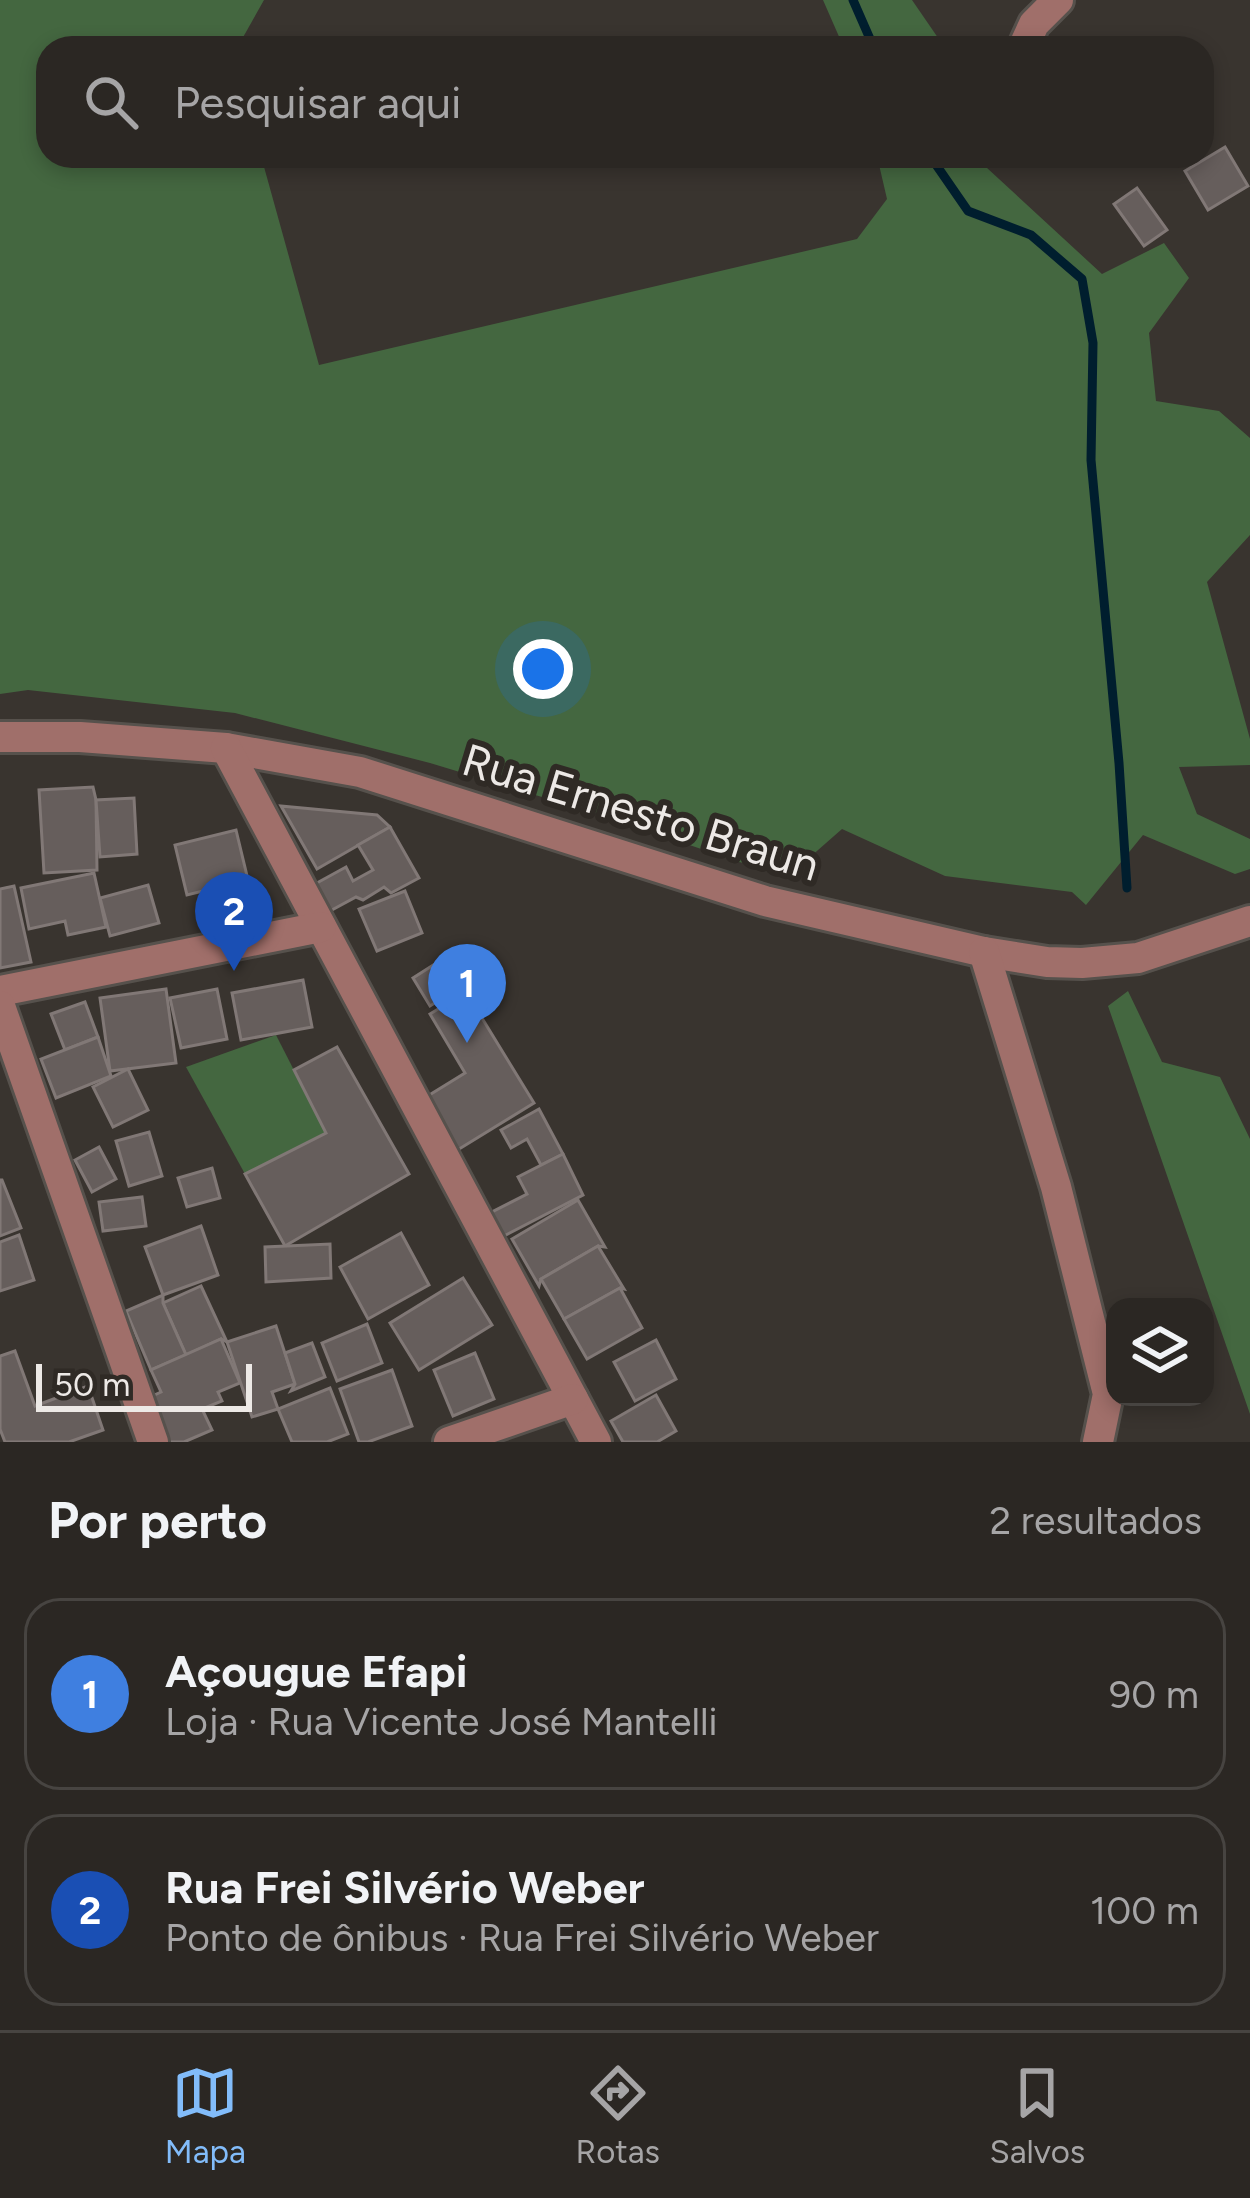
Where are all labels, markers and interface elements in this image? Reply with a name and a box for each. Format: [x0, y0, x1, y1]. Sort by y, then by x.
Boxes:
search box [36, 36, 1214, 168]
icon: search [78, 69, 144, 135]
text: Pesquisar aqui [174, 75, 461, 129]
your location [513, 639, 573, 699]
street label: Rua Ernesto Braun [456, 732, 826, 892]
pin: 2 [195, 872, 273, 971]
pin: 1 [428, 944, 506, 1043]
map controls [1106, 1298, 1214, 1406]
button: layers [1106, 1298, 1214, 1406]
scale bar [36, 1358, 252, 1411]
text: 50 m [54, 1365, 130, 1404]
text: Por perto [48, 1490, 267, 1551]
text: 2 resultados [989, 1497, 1202, 1544]
text: Açougue Efapi [165, 1644, 468, 1698]
text: 1 [82, 1671, 98, 1718]
text: 90 m [1109, 1671, 1199, 1718]
text: Loja · Rua Vicente José Mantelli [165, 1698, 718, 1745]
text: Rua Frei Silvério Weber [165, 1860, 645, 1914]
text: 2 [79, 1887, 101, 1934]
text: 100 m [1090, 1887, 1199, 1934]
text: Ponto de ônibus · Rua Frei Silvério Weber [165, 1914, 879, 1961]
tab: Mapa [165, 2060, 246, 2171]
tab: Rotas [576, 2060, 660, 2171]
tab: Salvos [990, 2060, 1085, 2171]

